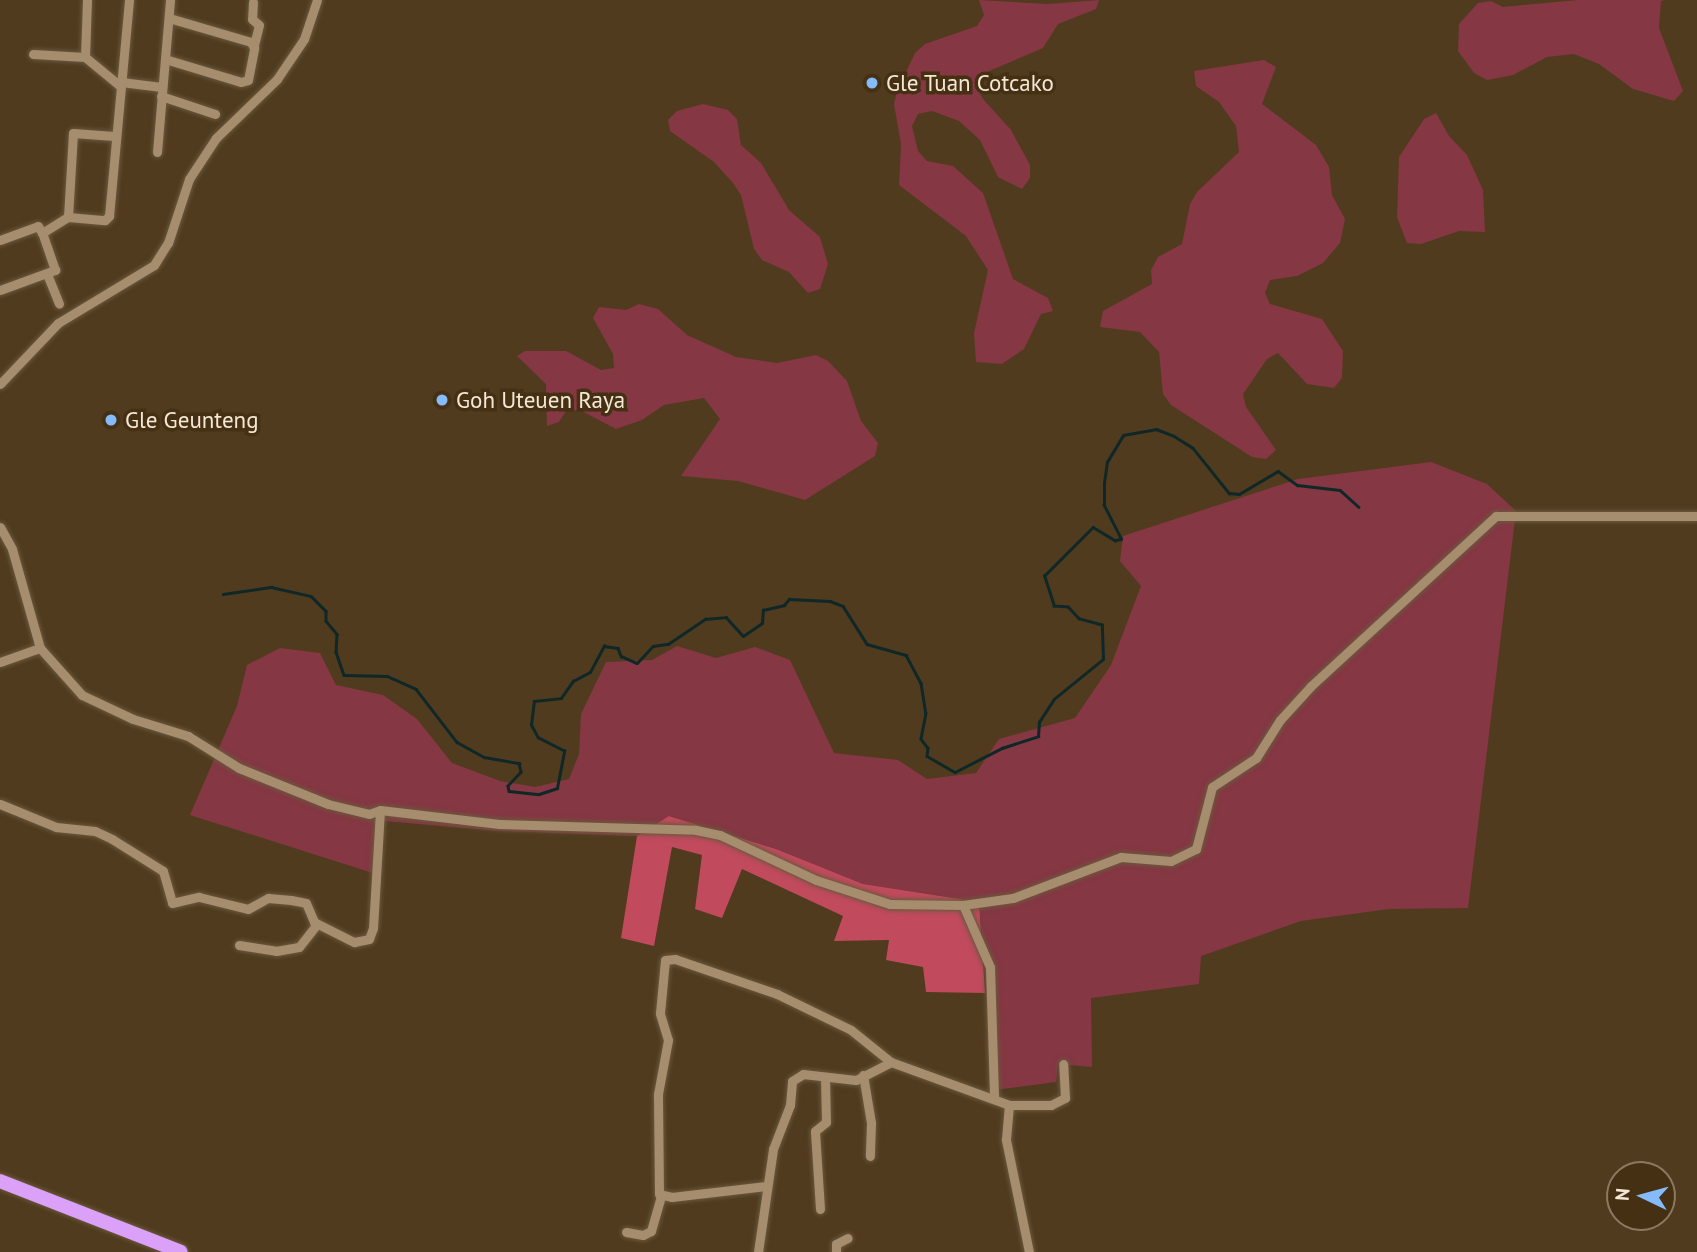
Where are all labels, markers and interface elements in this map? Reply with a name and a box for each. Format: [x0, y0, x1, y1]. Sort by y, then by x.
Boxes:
place label: Gle Tuan Cotcako [886, 69, 1055, 97]
marker: Gle Tuan Cotcako [864, 75, 880, 91]
place label: Goh Uteuen Raya [456, 386, 625, 414]
marker: Goh Uteuen Raya [434, 392, 450, 408]
place label: Gle Geunteng [125, 406, 259, 434]
marker: Gle Geunteng [103, 412, 119, 428]
north arrow [1606, 1161, 1676, 1231]
text: N [1610, 1187, 1635, 1202]

